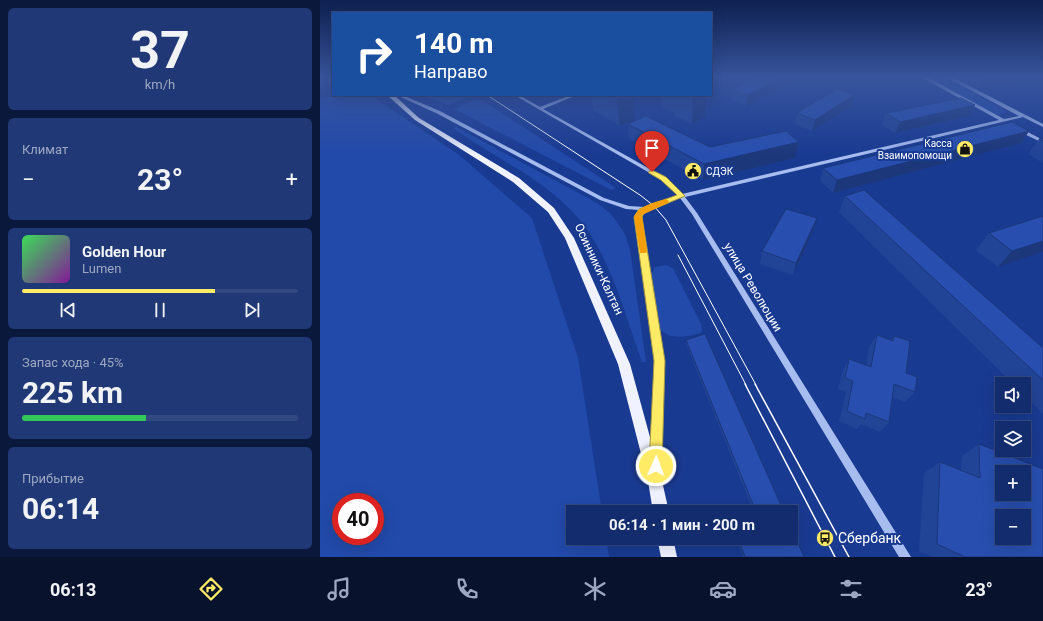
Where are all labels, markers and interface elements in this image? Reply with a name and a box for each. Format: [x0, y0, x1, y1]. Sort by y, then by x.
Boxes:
text: 37 [130, 20, 190, 81]
text: 140 m [414, 27, 493, 60]
icon: right [348, 28, 400, 80]
text: Направо [414, 61, 487, 82]
text: km/h [145, 77, 175, 92]
pin [635, 131, 669, 172]
icon: arrive [641, 137, 663, 159]
place label: Касса Взаимопомощи [878, 138, 952, 161]
shop icon: Касса Взаимопомощи [955, 139, 975, 159]
text: Климат [22, 142, 68, 157]
public building icon: СДЭК [683, 161, 703, 181]
text: 23° [137, 162, 183, 197]
place label: СДЭК [706, 166, 734, 177]
text: − [22, 167, 35, 192]
text: + [286, 167, 298, 192]
street label: Осинники-Калтан [572, 221, 626, 317]
street label: улица Революции [721, 240, 785, 334]
text: Golden Hour [82, 243, 166, 261]
text: Lumen [82, 261, 121, 276]
icon: previous [57, 299, 79, 321]
icon: pause [149, 299, 171, 321]
icon: next [241, 299, 263, 321]
text: Запас хода · 45% [22, 355, 124, 370]
text: 225 km [22, 375, 123, 410]
map controls [995, 377, 1031, 545]
button: sound [995, 377, 1031, 413]
button: layers [995, 421, 1031, 457]
position arrow [635, 445, 677, 487]
button: + [995, 465, 1031, 501]
text: Прибытие [22, 471, 84, 486]
text: 06:14 [22, 491, 99, 526]
speed limit sign: 40 [332, 493, 384, 545]
button: − [995, 509, 1031, 545]
text: 06:14 · 1 мин · 200 m [609, 516, 755, 534]
bus stop icon: Сбербанк [815, 528, 835, 548]
place label: Сбербанк [838, 530, 902, 546]
icon: directions [197, 575, 225, 603]
icon: music [325, 575, 353, 603]
icon: phone [453, 575, 481, 603]
icon: climate [581, 575, 609, 603]
icon: car [709, 575, 737, 603]
icon: filters [837, 575, 865, 603]
text: 06:13 [50, 579, 96, 600]
text: 23° [965, 579, 993, 600]

